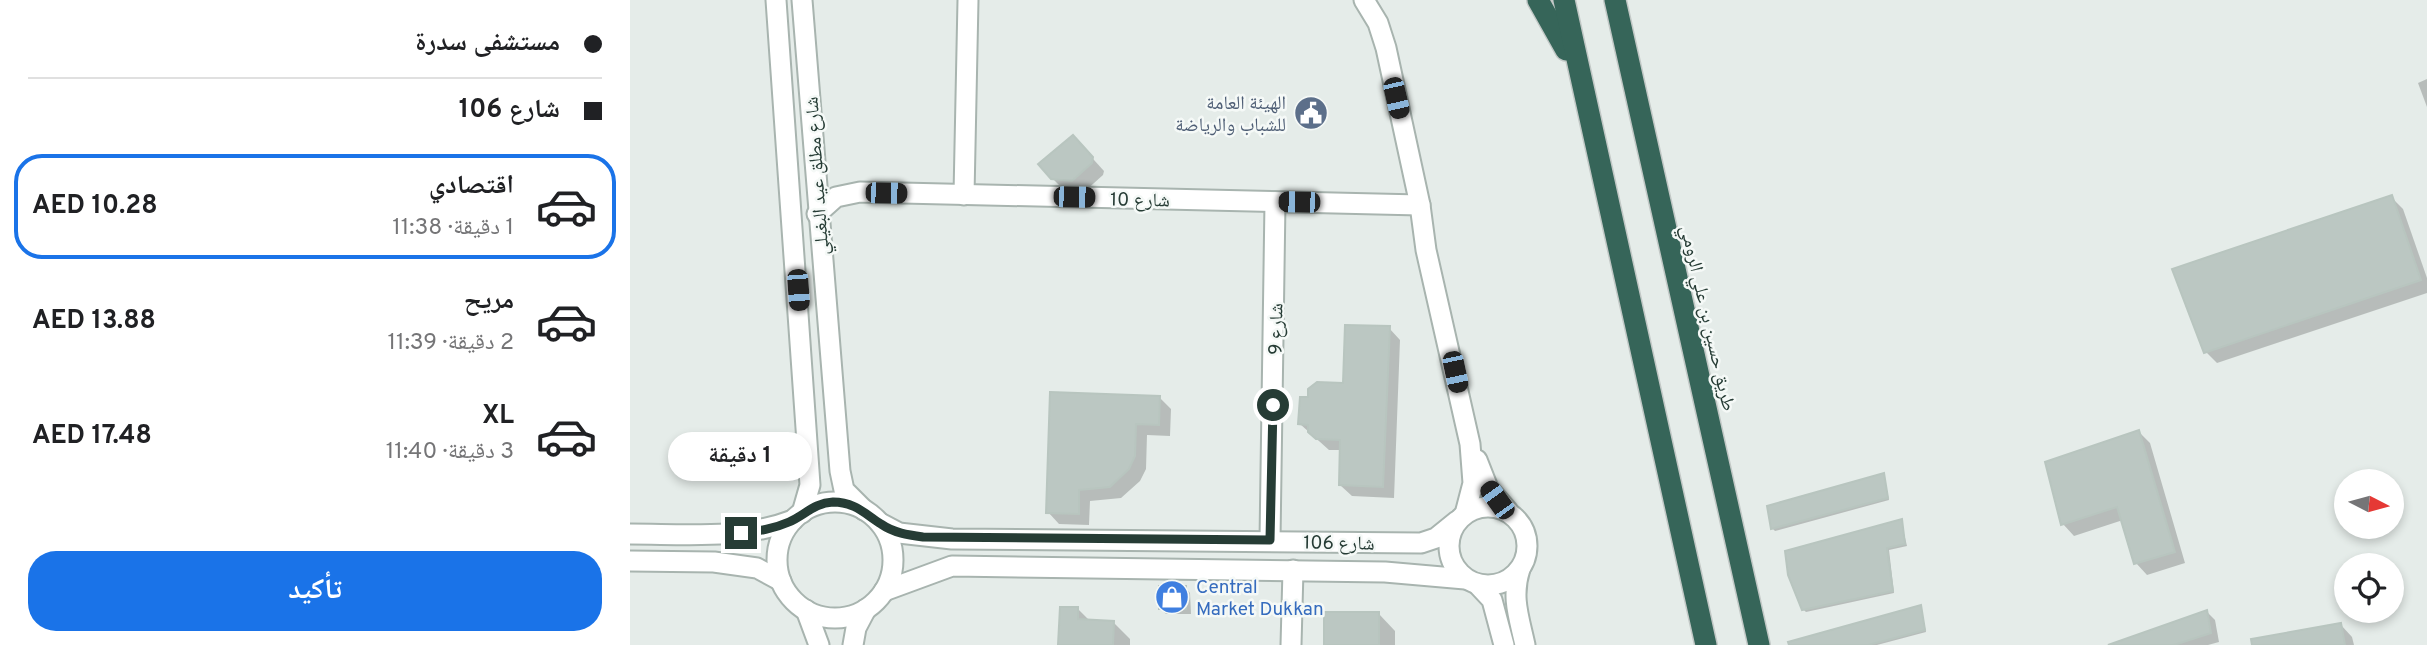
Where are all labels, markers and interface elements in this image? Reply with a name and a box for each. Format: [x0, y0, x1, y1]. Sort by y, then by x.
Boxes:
text: مستشفى سدرة [415, 27, 560, 60]
car [1382, 75, 1411, 121]
place label: الهيئة العامة للشباب والرياضة [1175, 92, 1286, 138]
text: شارع 106 [459, 94, 560, 127]
public building icon: الهيئة العامة للشباب والرياضة [1292, 94, 1330, 132]
street label: شارع مطلق عيد البغيلي [800, 96, 837, 256]
text: اقتصادي [429, 170, 514, 203]
icon: car [535, 175, 598, 238]
car [865, 182, 908, 204]
car [1053, 186, 1096, 208]
street label: شارع 10 [1110, 188, 1170, 214]
text: AED 10.28 [32, 190, 158, 223]
car [1278, 191, 1321, 213]
text: 1 دقيقة · 11:38 [392, 214, 514, 243]
street label: طريق حسين بن علي الرومي [1672, 223, 1740, 414]
car [787, 268, 810, 312]
text: مريح [464, 285, 514, 318]
icon: car [535, 290, 598, 353]
street label: شارع 9 [1265, 303, 1289, 355]
text: AED 13.88 [32, 305, 156, 338]
text: 2 دقيقة · 11:39 [387, 329, 514, 358]
car [1441, 349, 1470, 395]
route start [1257, 389, 1289, 421]
text: XL [482, 400, 514, 433]
icon: car [535, 405, 598, 468]
text: AED 17.48 [32, 420, 152, 453]
callout: 1 دقيقة [669, 432, 813, 480]
text: 3 دقيقة · 11:40 [386, 438, 514, 467]
text: 1 دقيقة [708, 442, 772, 471]
north arrow [2334, 469, 2404, 539]
map controls [2334, 469, 2404, 623]
car [1477, 477, 1518, 523]
route end [725, 517, 757, 549]
street label: شارع 106 [1303, 531, 1375, 557]
button: تأكيد [28, 551, 602, 631]
button: locate [2334, 553, 2404, 623]
place label: Central Market Dukkan [1196, 576, 1324, 622]
shop icon: Central Market Dukkan [1153, 578, 1191, 616]

